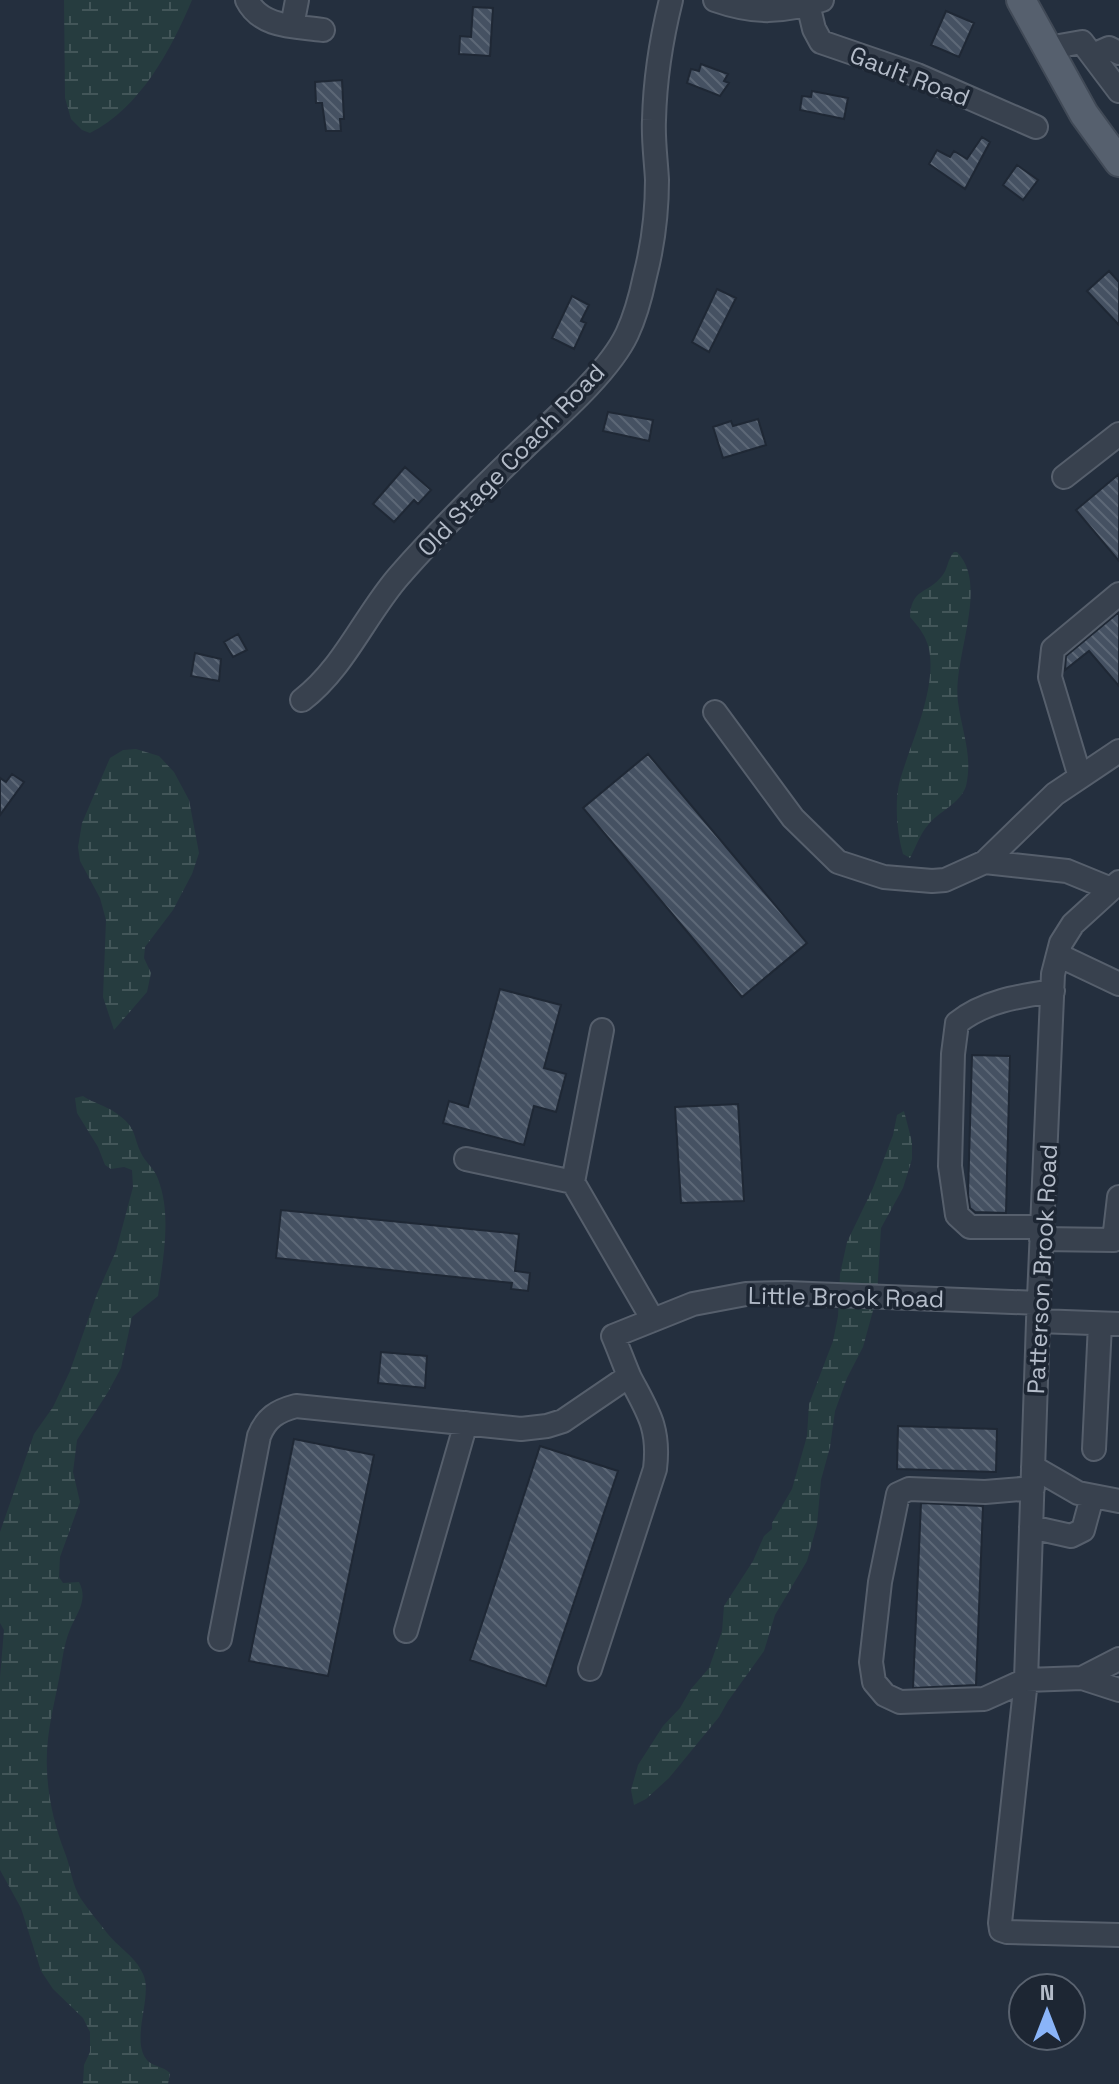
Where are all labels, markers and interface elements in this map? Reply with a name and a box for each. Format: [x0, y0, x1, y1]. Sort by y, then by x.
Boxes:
street label: Gault Road [846, 39, 974, 113]
street label: Old Stage Coach Road [411, 357, 611, 563]
street label: Patterson Brook Road [1020, 1143, 1064, 1395]
street label: Little Brook Road [748, 1280, 944, 1314]
north arrow [1007, 1972, 1087, 2052]
text: N [1040, 1978, 1054, 2006]

